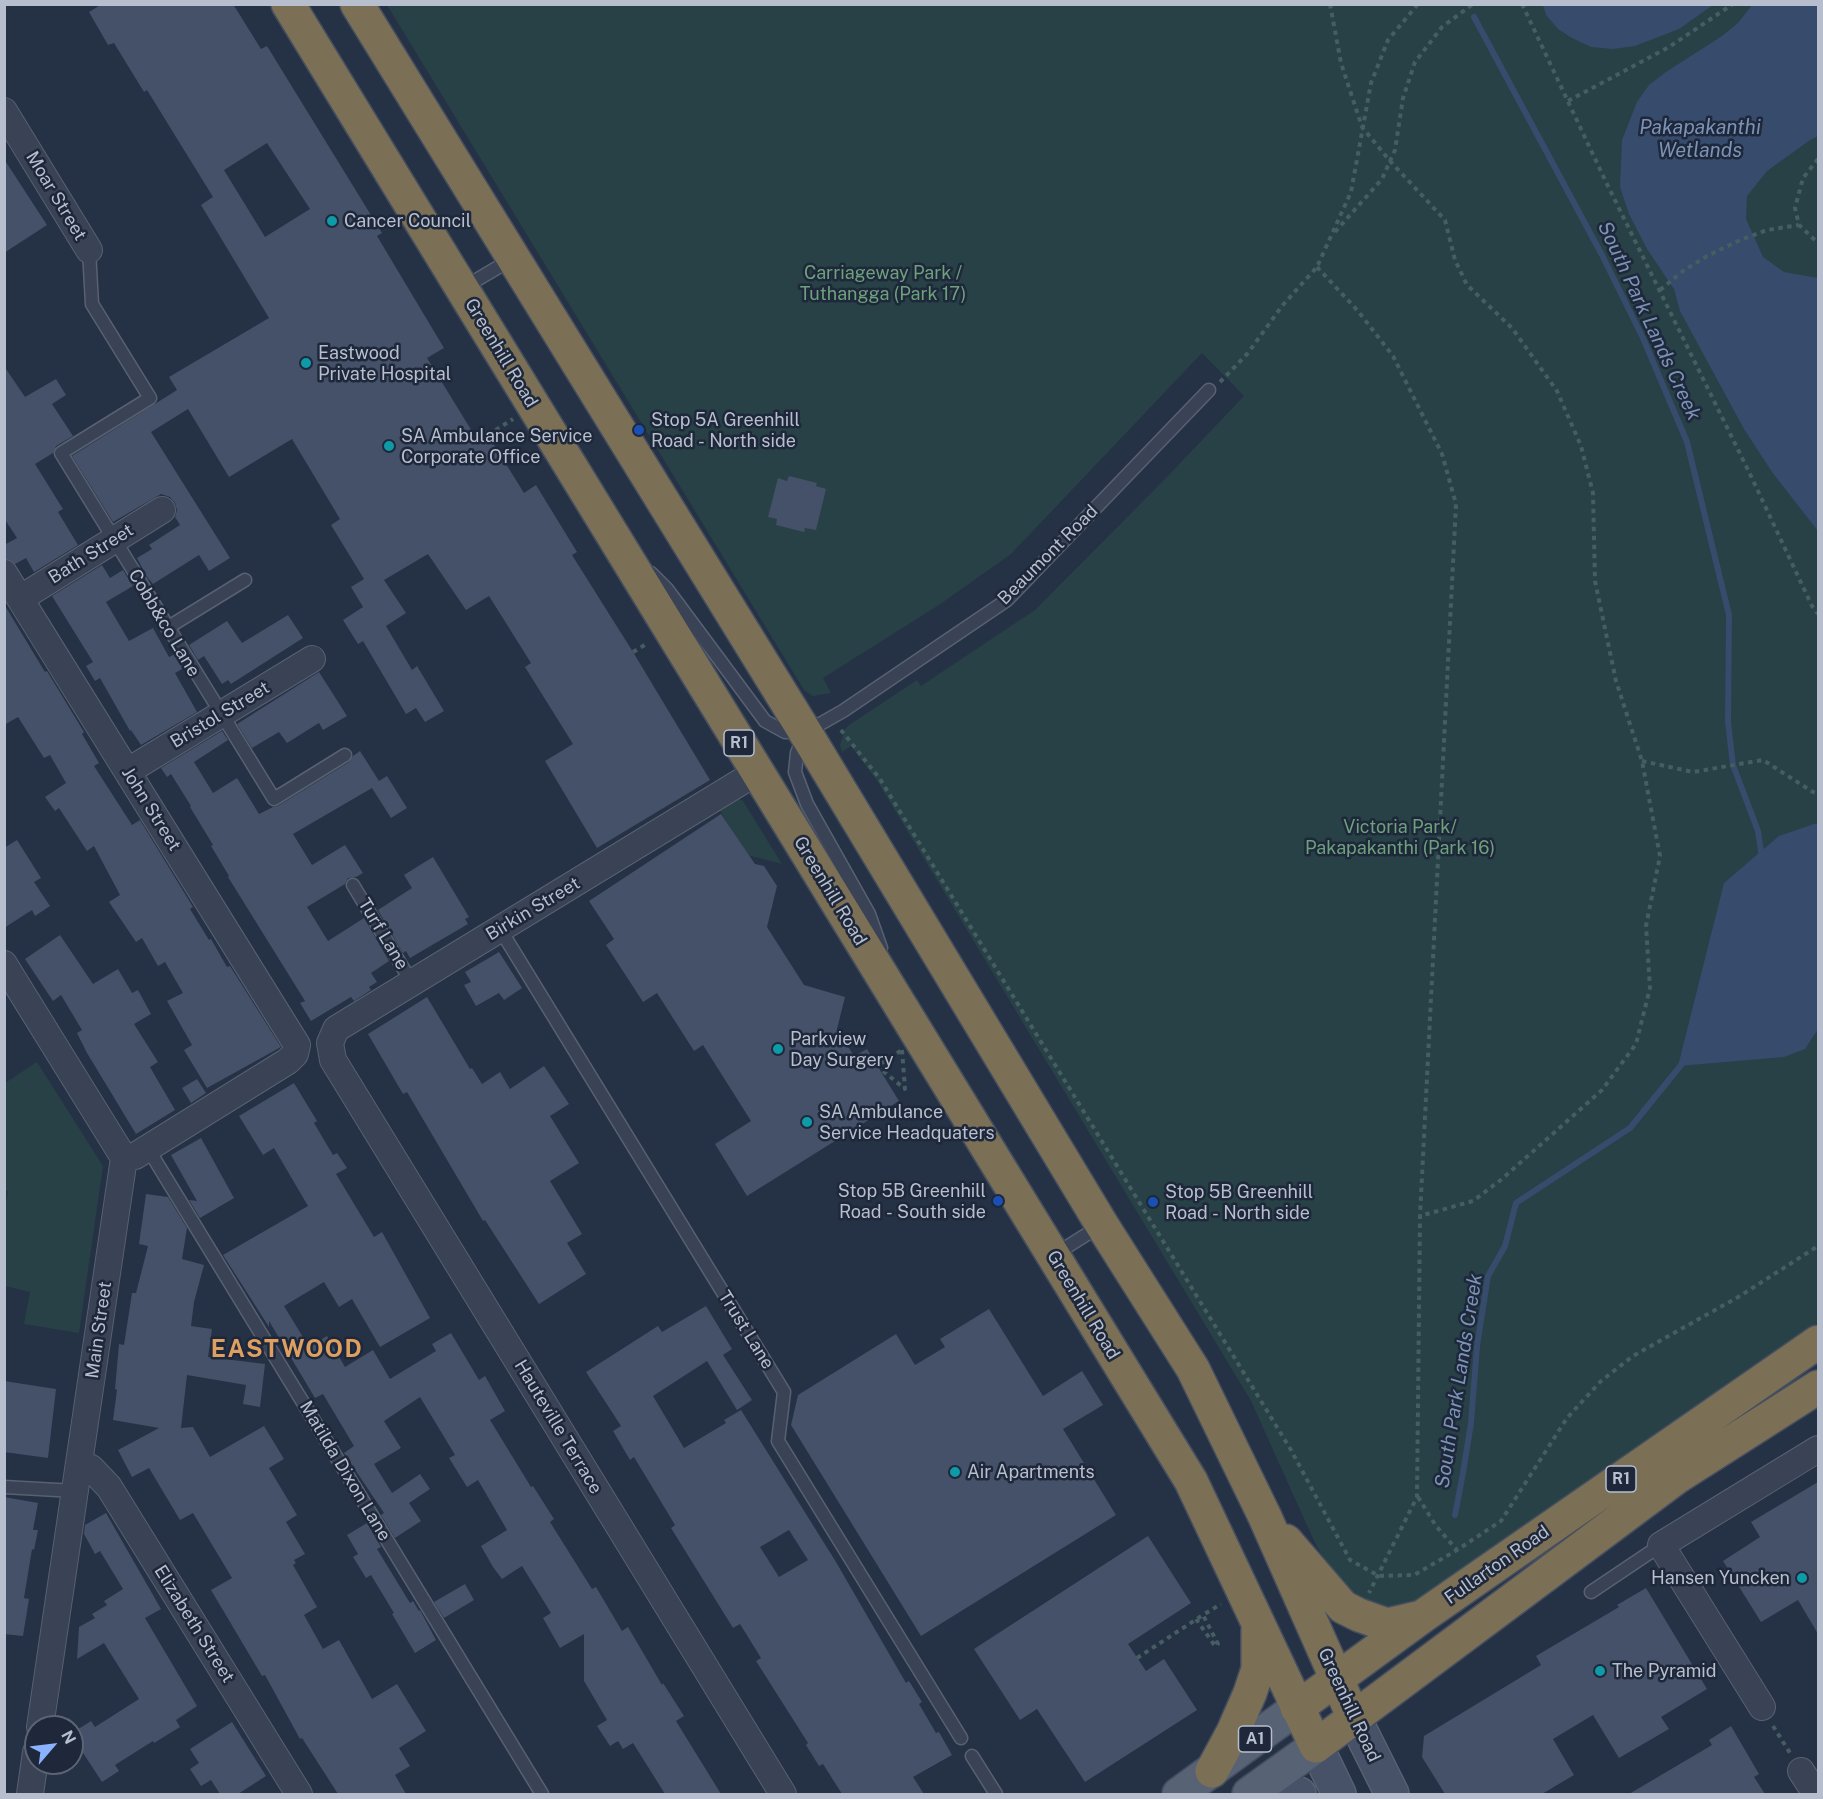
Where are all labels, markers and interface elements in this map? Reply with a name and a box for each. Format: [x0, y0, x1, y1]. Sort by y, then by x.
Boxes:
water label: Pakapakanthi Wetlands [1639, 116, 1761, 163]
street label: Moar Street [21, 148, 91, 244]
place label: Cancer Council [344, 210, 471, 232]
marker: Cancer Council [325, 214, 339, 228]
water label: South Park Lands Creek [1592, 218, 1706, 424]
park label: Carriageway Park / Tuthangga (Park 17) [800, 262, 966, 304]
street label: Greenhill Road [460, 295, 542, 411]
place label: Eastwood Private Hospital [318, 342, 451, 385]
marker: Eastwood Private Hospital [299, 356, 313, 370]
place label: Stop 5A Greenhill Road - North side [651, 409, 800, 452]
marker: Stop 5A Greenhill Road - North side [632, 423, 646, 437]
place label: SA Ambulance Service Corporate Office [401, 425, 593, 468]
marker: SA Ambulance Service Corporate Office [382, 439, 396, 453]
street label: Beaumont Road [994, 501, 1102, 609]
street label: Bath Street [45, 519, 137, 589]
street label: Cobb&co Lane [123, 565, 205, 681]
street label: Bristol Street [167, 677, 273, 753]
road number: R1 [724, 730, 754, 756]
street label: John Street [117, 763, 185, 855]
park label: Victoria Park/ Pakapakanthi (Park 16) [1305, 816, 1495, 858]
street label: Greenhill Road [789, 833, 871, 949]
street label: Birkin Street [482, 873, 584, 945]
street label: Turf Lane [353, 894, 413, 974]
place label: Parkview Day Surgery [790, 1028, 894, 1070]
marker: Parkview Day Surgery [771, 1042, 785, 1056]
place label: SA Ambulance Service Headquaters [819, 1101, 995, 1144]
marker: SA Ambulance Service Headquaters [800, 1115, 814, 1129]
place label: Stop 5B Greenhill Road - South side [838, 1180, 986, 1222]
place label: Stop 5B Greenhill Road - North side [1165, 1181, 1313, 1224]
marker: Stop 5B Greenhill Road - South side [991, 1194, 1005, 1208]
marker: Stop 5B Greenhill Road - North side [1146, 1195, 1160, 1209]
street label: Greenhill Road [1042, 1247, 1124, 1363]
water label: South Park Lands Creek [1430, 1272, 1488, 1490]
street label: Main Street [82, 1280, 116, 1380]
street label: Trust Lane [713, 1287, 779, 1373]
district label: EASTWOOD [211, 1336, 363, 1364]
street label: Hauteville Terrace [509, 1356, 607, 1498]
street label: Matilda Dixon Lane [295, 1397, 395, 1545]
place label: Air Apartments [967, 1461, 1095, 1483]
marker: Air Apartments [948, 1465, 962, 1479]
road number: R1 [1606, 1466, 1636, 1492]
street label: Fullarton Road [1441, 1521, 1553, 1609]
street label: Elizabeth Street [149, 1561, 239, 1687]
place label: Hansen Yuncken [1651, 1567, 1790, 1589]
marker: Hansen Yuncken [1795, 1571, 1809, 1585]
street label: Greenhill Road [1313, 1644, 1385, 1766]
place label: The Pyramid [1612, 1660, 1717, 1682]
marker: The Pyramid [1593, 1664, 1607, 1678]
north arrow [24, 1715, 84, 1775]
road number: A1 [1238, 1726, 1272, 1752]
text: N [57, 1727, 80, 1747]

